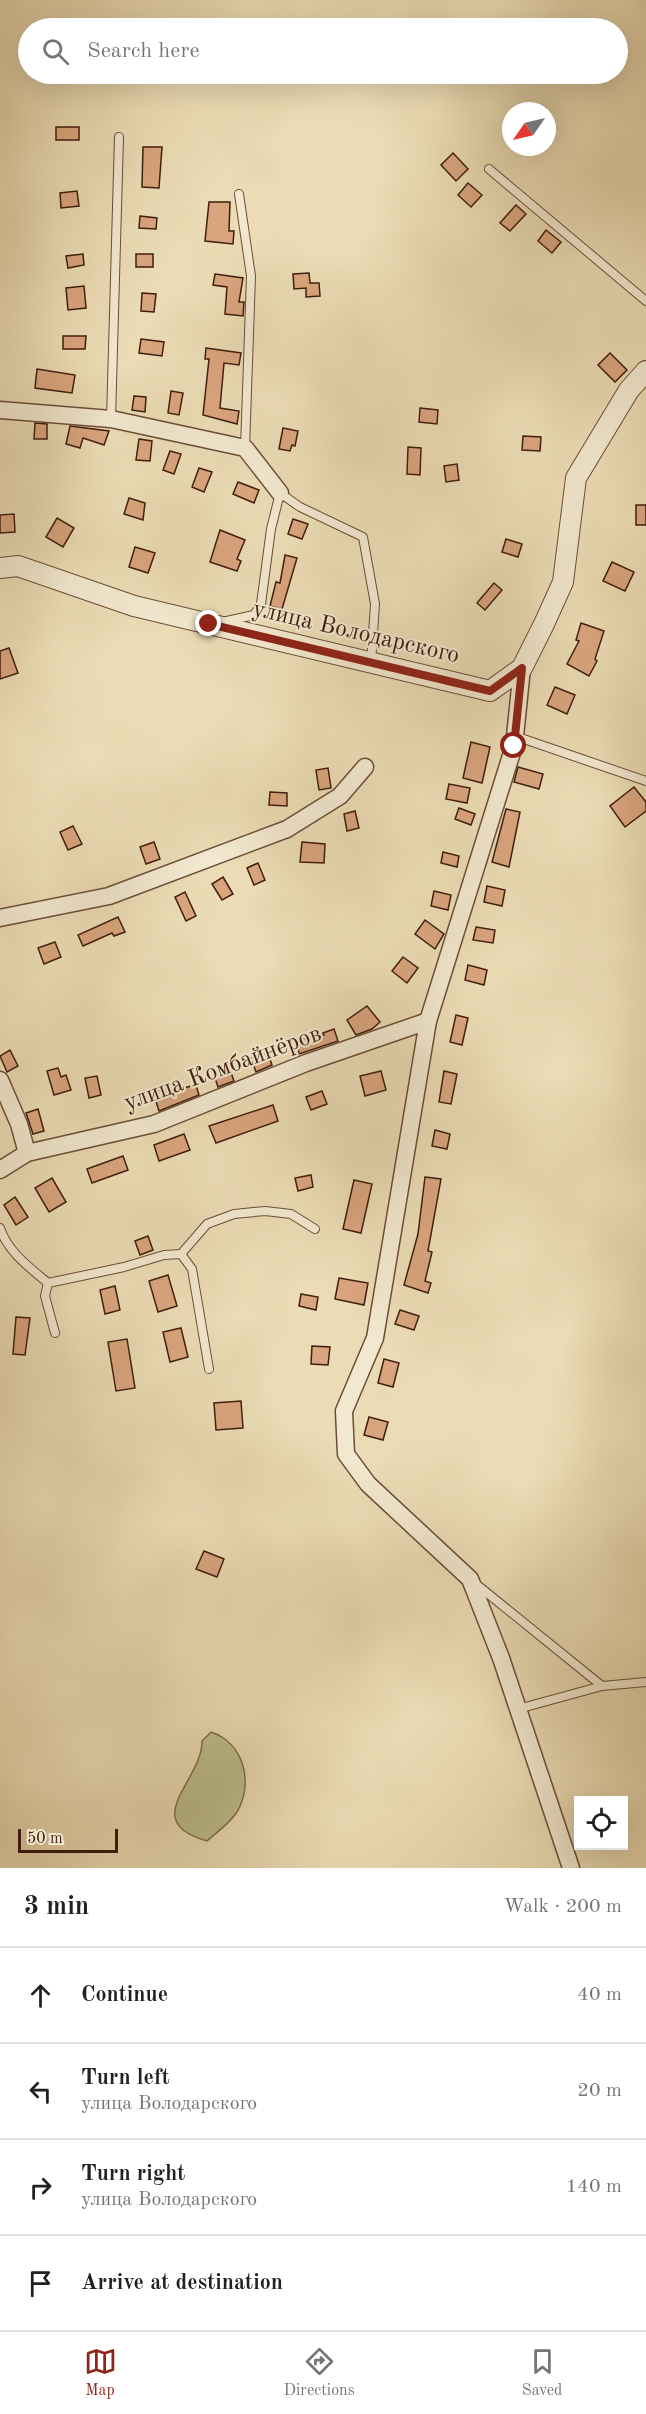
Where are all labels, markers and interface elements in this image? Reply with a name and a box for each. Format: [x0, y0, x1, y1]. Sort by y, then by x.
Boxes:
search box [18, 18, 628, 84]
icon: search [39, 35, 72, 68]
text: Search here [87, 40, 200, 62]
north arrow [502, 102, 556, 156]
street label: улица Володарского [250, 598, 462, 668]
route end [195, 610, 221, 636]
route start [500, 732, 526, 758]
street label: улица Комбайнёров [121, 1022, 325, 1116]
map controls [574, 1796, 628, 1850]
button: locate [574, 1796, 628, 1850]
scale bar [18, 1826, 118, 1854]
text: 50 m [27, 1831, 63, 1847]
text: 3 min [24, 1894, 89, 1920]
text: Walk · 200 m [503, 1897, 622, 1917]
icon: ahead [24, 1979, 57, 2012]
text: Continue [81, 1984, 168, 2006]
text: 40 m [577, 1985, 622, 2005]
text: Turn left [81, 2067, 170, 2089]
icon: left [24, 2075, 57, 2108]
text: 20 m [577, 2081, 622, 2101]
text: улица Володарского [81, 2094, 257, 2114]
text: Turn right [81, 2163, 185, 2185]
icon: right [24, 2171, 57, 2204]
text: 140 m [566, 2177, 622, 2197]
text: улица Володарского [81, 2190, 257, 2210]
icon: arrive [24, 2267, 57, 2300]
text: Arrive at destination [81, 2272, 283, 2294]
tab: Map [84, 2345, 117, 2401]
tab: Directions [284, 2345, 355, 2401]
tab: Saved [522, 2345, 562, 2401]

